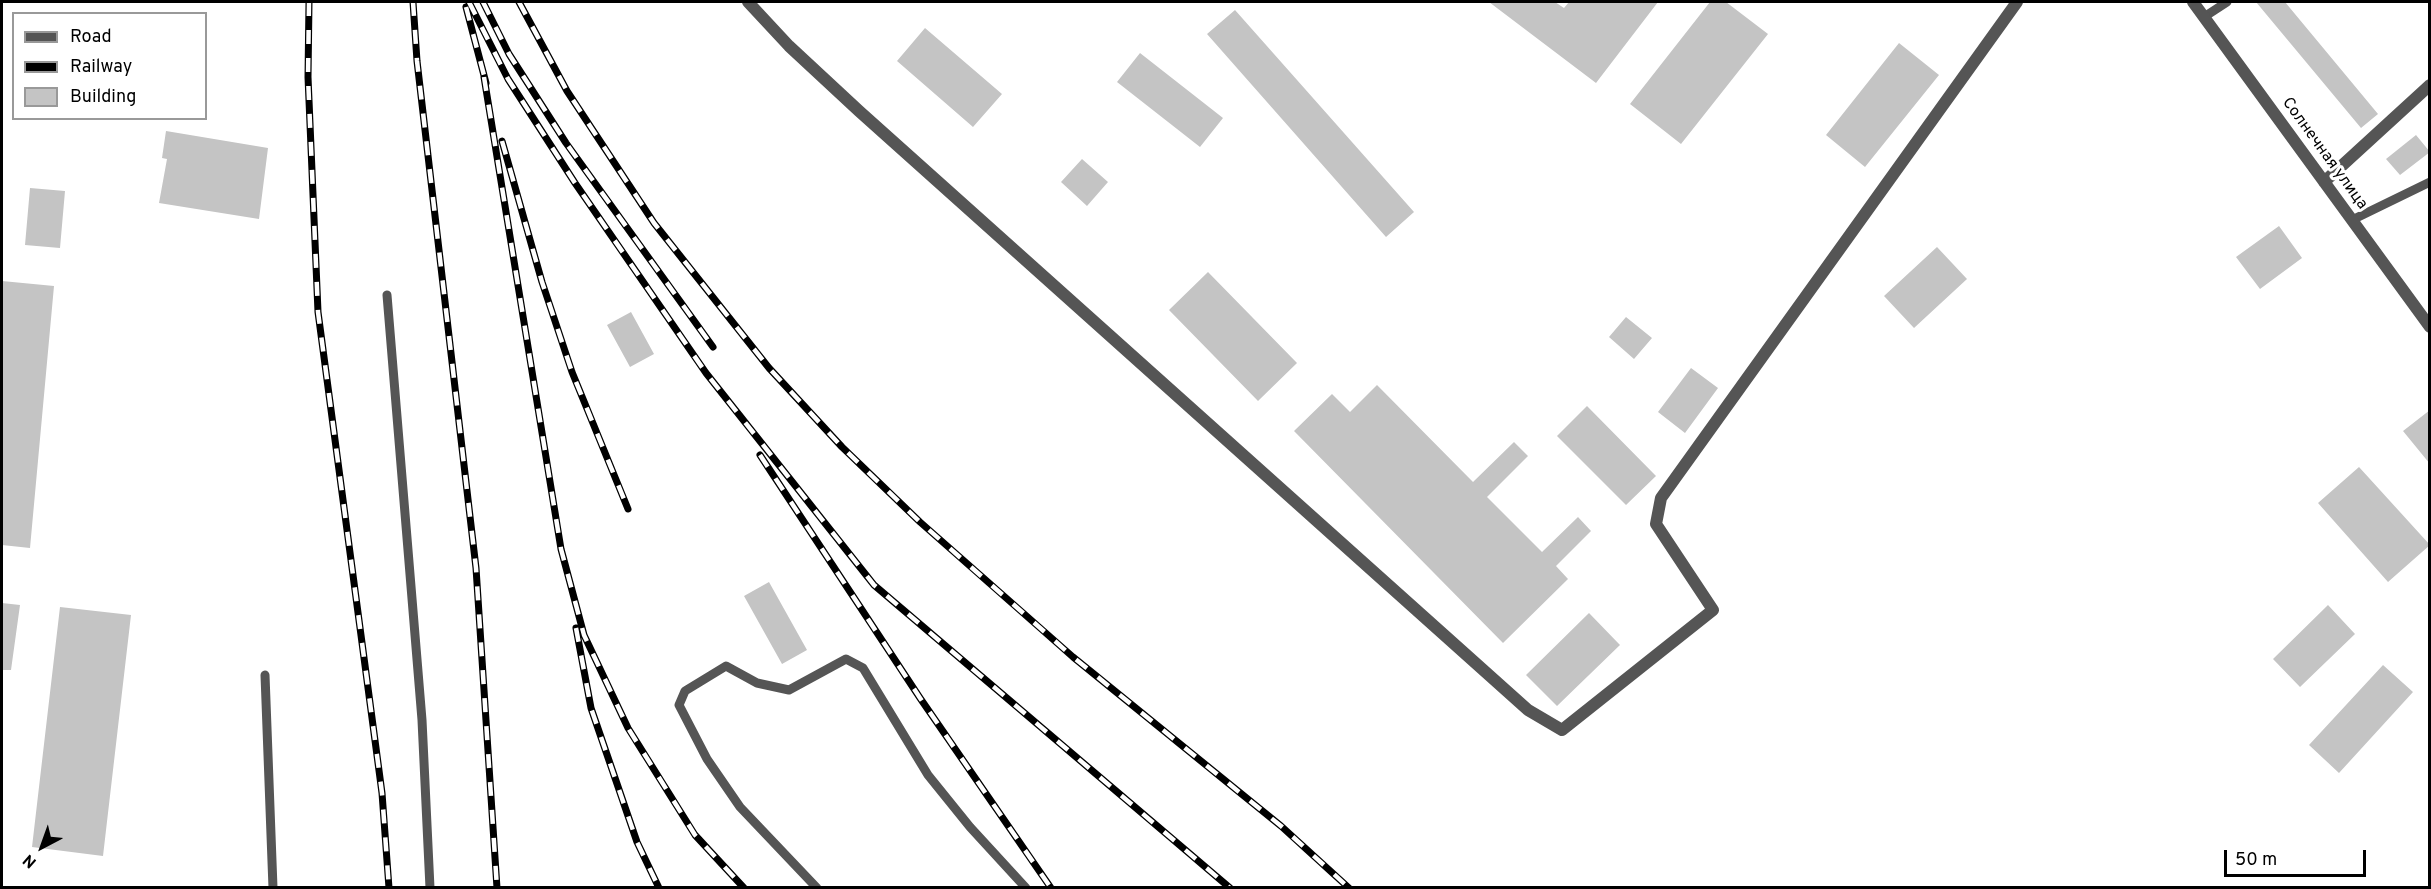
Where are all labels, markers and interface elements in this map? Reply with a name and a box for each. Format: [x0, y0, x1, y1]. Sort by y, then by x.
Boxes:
legend [12, 12, 207, 120]
text: Road [70, 26, 112, 49]
text: Railway [70, 56, 132, 79]
text: Building [70, 86, 136, 109]
street label: Солнечная улица [2277, 94, 2371, 214]
north arrow [12, 817, 72, 877]
scale bar [2227, 838, 2370, 876]
text: N [19, 849, 41, 872]
text: 50 m [2235, 849, 2277, 872]

